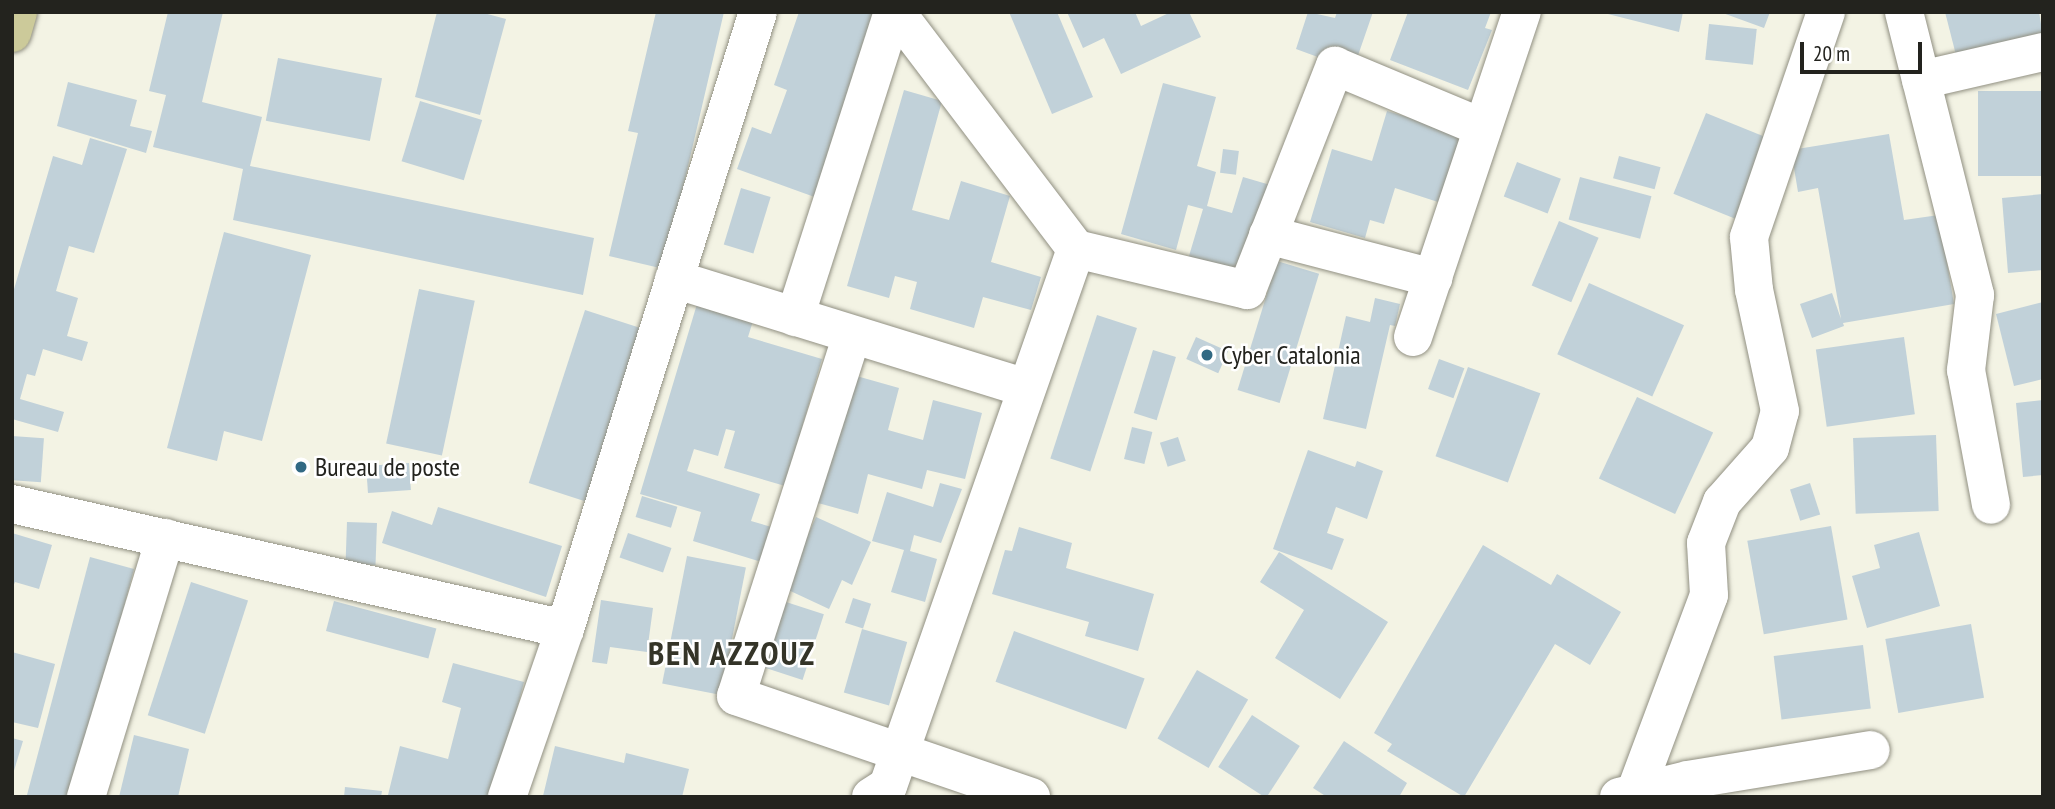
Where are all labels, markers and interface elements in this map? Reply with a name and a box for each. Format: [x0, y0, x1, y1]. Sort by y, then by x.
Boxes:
scale bar [1803, 28, 1926, 72]
text: 20 m [1813, 40, 1850, 67]
place label: Cyber Catalonia [1221, 339, 1361, 371]
marker: Cyber Catalonia [1199, 347, 1215, 363]
place label: Bureau de poste [315, 451, 460, 483]
marker: Bureau de poste [293, 459, 309, 475]
district label: BEN AZZOUZ [649, 633, 815, 673]

